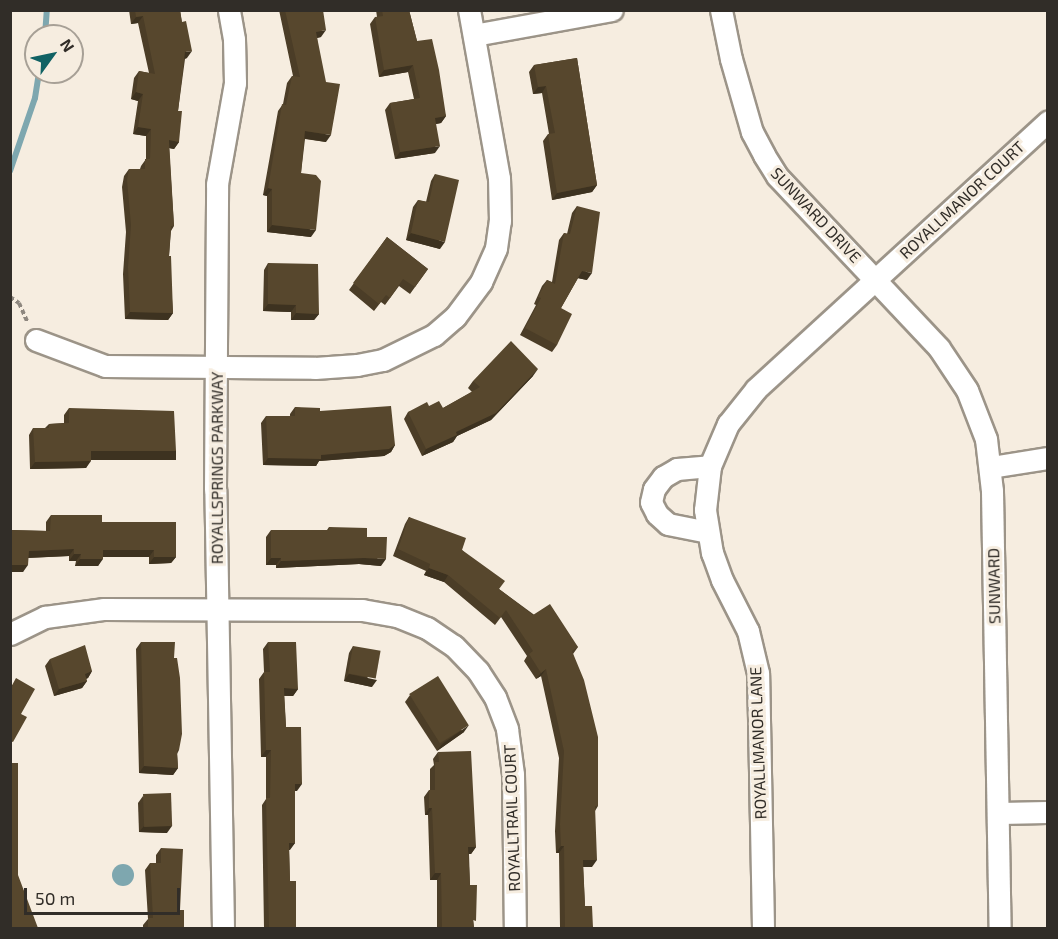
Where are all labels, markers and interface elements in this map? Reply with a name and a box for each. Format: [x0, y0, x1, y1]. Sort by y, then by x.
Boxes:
north arrow [24, 24, 84, 84]
text: N [57, 35, 79, 55]
street label: ROYALLMANOR COURT [896, 137, 1028, 263]
street label: SUNWARD DRIVE [767, 163, 865, 267]
street label: ROYALLSPRINGS PARKWAY [207, 372, 227, 564]
street label: SUNWARD [984, 548, 1004, 624]
street label: ROYALLMANOR LANE [746, 666, 770, 820]
street label: ROYALLTRAIL COURT [500, 744, 524, 892]
scale bar [27, 876, 183, 914]
text: 50 m [35, 887, 75, 909]

